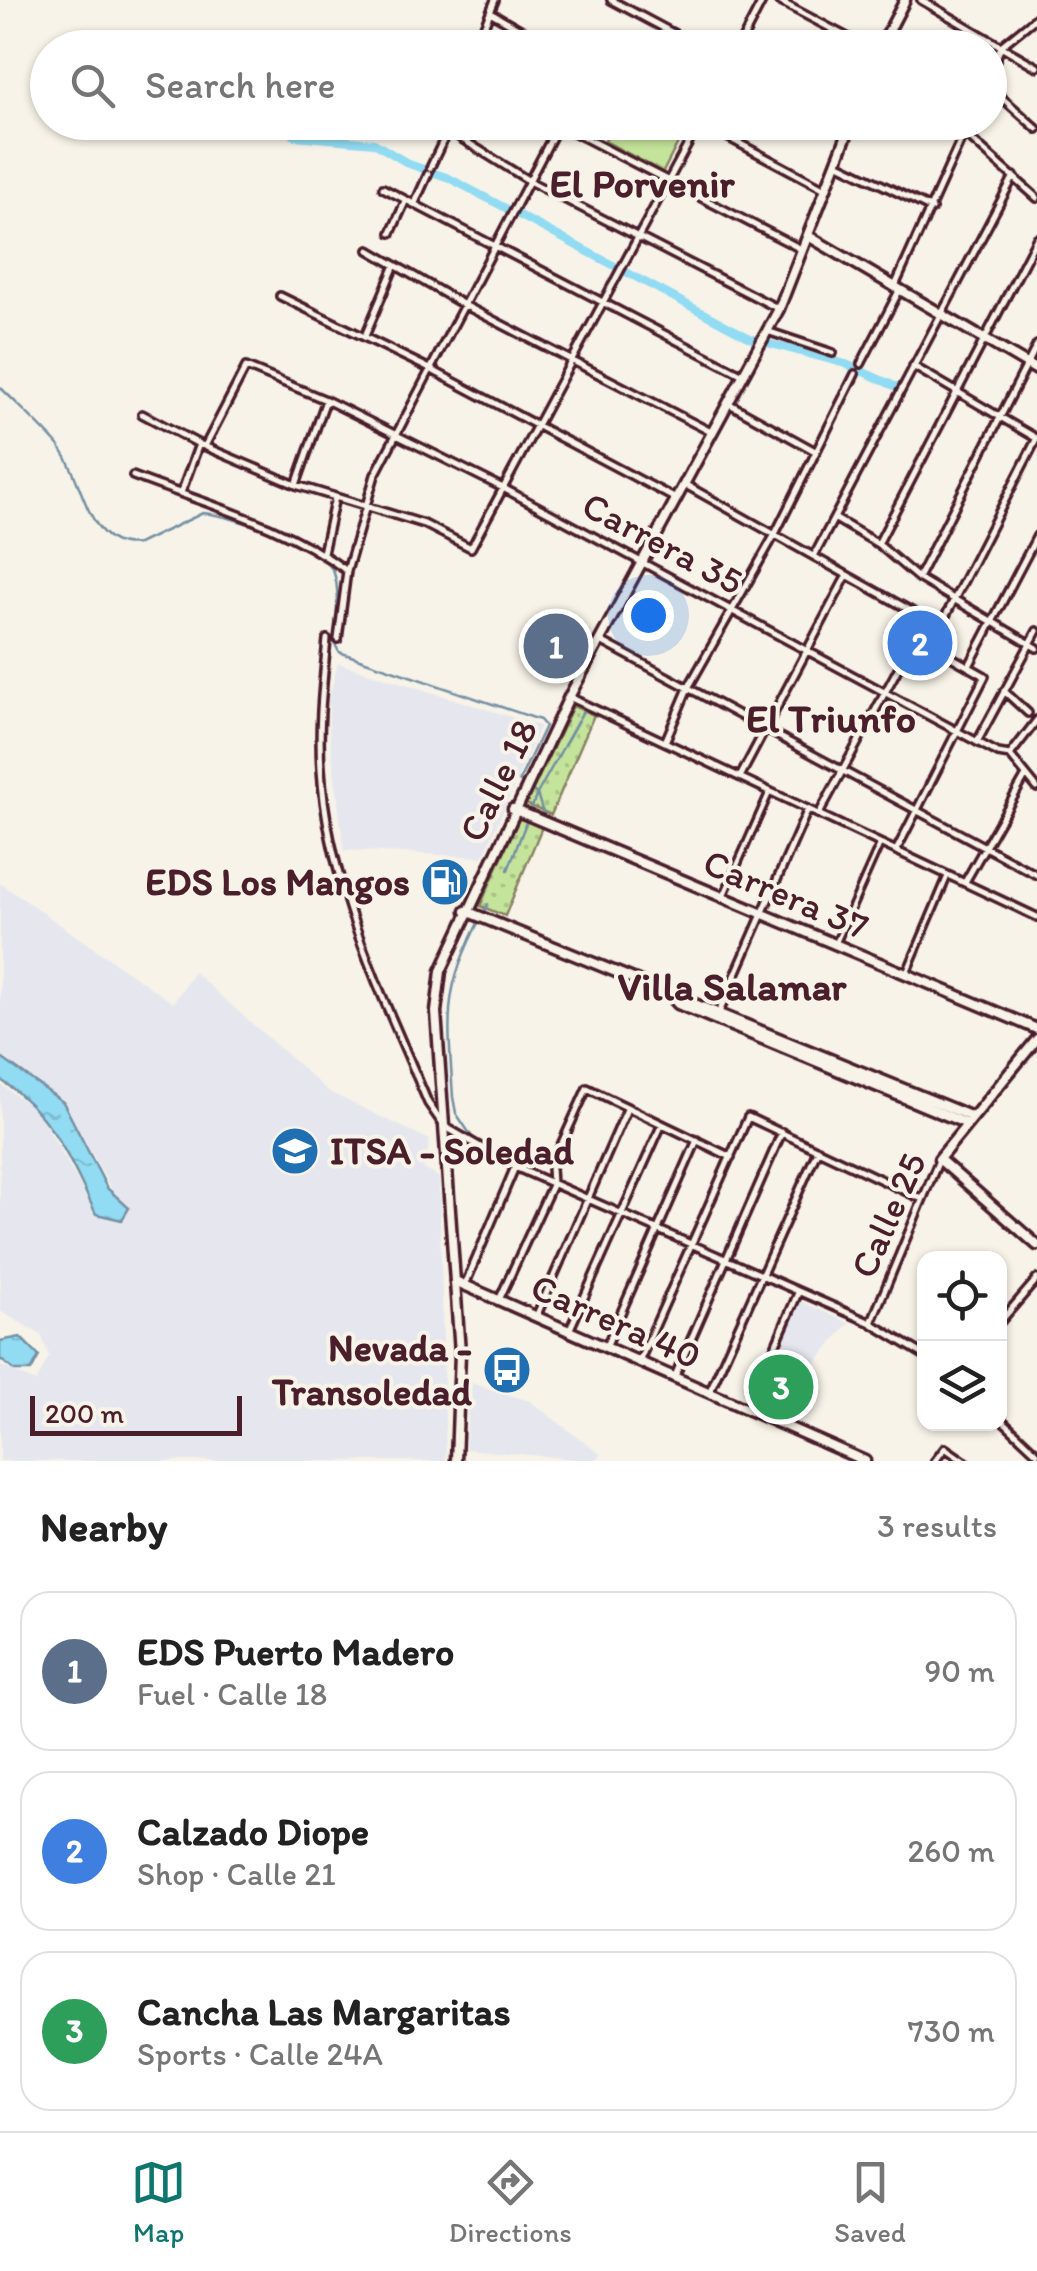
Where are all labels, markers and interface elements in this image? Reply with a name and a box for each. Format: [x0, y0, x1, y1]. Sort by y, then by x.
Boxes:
search box [30, 30, 1007, 140]
icon: search [65, 58, 120, 113]
text: Search here [145, 62, 336, 108]
district label: El Porvenir [550, 159, 735, 207]
street label: Carrera 35 [575, 481, 751, 605]
your location [623, 590, 674, 641]
pin: 2 [888, 606, 952, 680]
pin: 1 [524, 608, 588, 684]
district label: El Triunfo [746, 694, 916, 742]
street label: Calle 18 [449, 711, 547, 849]
street label: Carrera 37 [697, 839, 875, 949]
fuel station icon: EDS Los Mangos [419, 856, 471, 908]
place label: EDS Los Mangos [145, 859, 410, 905]
district label: Villa Salamar [618, 962, 847, 1010]
school or university icon: ITSA - Soledad [269, 1125, 321, 1177]
place label: ITSA - Soledad [330, 1128, 574, 1174]
street label: Calle 25 [840, 1145, 936, 1285]
map controls [917, 1251, 1007, 1431]
button: locate [917, 1251, 1007, 1341]
street label: Carrera 40 [524, 1263, 708, 1379]
place label: Nevada - Transoledad [271, 1325, 472, 1415]
button: layers [917, 1341, 1007, 1431]
bus stop icon: Nevada - Transoledad [481, 1344, 533, 1396]
pin: 3 [748, 1350, 814, 1424]
scale bar [30, 1391, 242, 1436]
text: 200 m [45, 1396, 124, 1430]
text: Nearby [40, 1501, 167, 1552]
text: 3 results [877, 1507, 997, 1545]
text: EDS Puerto Madero [137, 1629, 454, 1675]
text: 1 [67, 1652, 82, 1690]
text: 90 m [924, 1652, 995, 1690]
text: Fuel · Calle 18 [137, 1675, 327, 1713]
text: Calzado Diope [137, 1809, 369, 1855]
text: 2 [66, 1832, 83, 1870]
text: 260 m [907, 1832, 995, 1870]
text: Shop · Calle 21 [137, 1855, 336, 1893]
text: Cancha Las Margaritas [137, 1989, 511, 2035]
text: 3 [66, 2012, 83, 2050]
text: 730 m [908, 2012, 995, 2050]
text: Sports · Calle 24A [137, 2035, 383, 2073]
tab: Map [131, 2155, 186, 2249]
tab: Directions [449, 2155, 572, 2249]
tab: Saved [834, 2155, 906, 2249]

